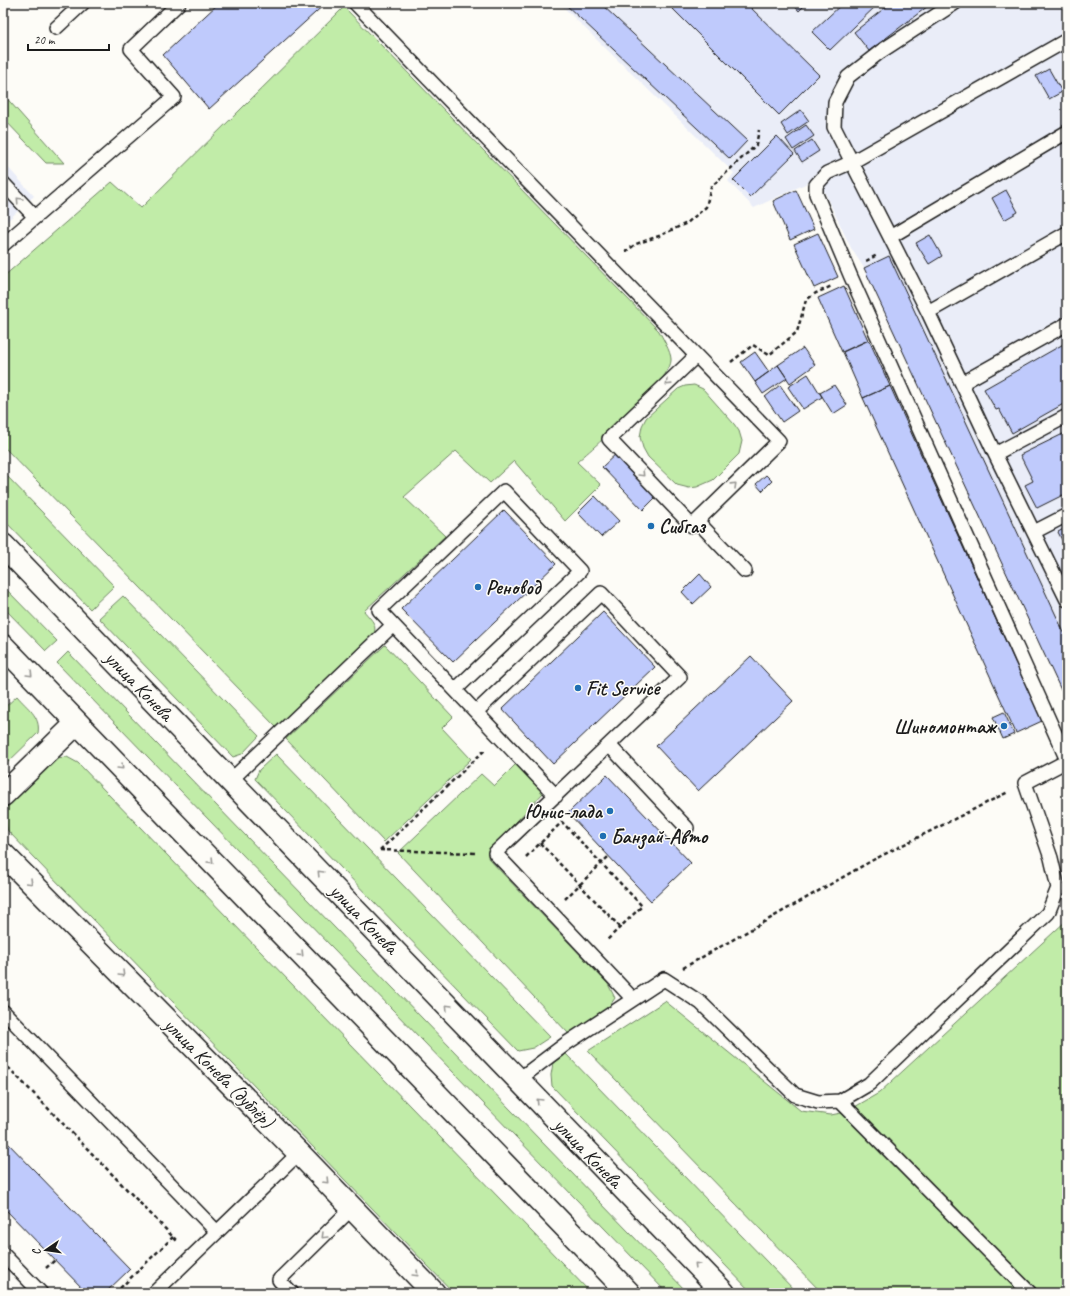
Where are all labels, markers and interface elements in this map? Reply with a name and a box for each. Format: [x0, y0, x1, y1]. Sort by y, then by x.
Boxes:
scale bar [28, 26, 109, 52]
text: 20 m [34, 32, 56, 48]
one-way arrow [16, 197, 24, 205]
one-way arrow [665, 378, 673, 385]
one-way arrow [638, 469, 645, 477]
one-way arrow [729, 482, 737, 490]
place label: Сибгаз [659, 514, 707, 539]
marker: Сибгаз [646, 521, 656, 531]
place label: Реновод [486, 575, 542, 600]
marker: Реновод [473, 582, 483, 592]
street label: улица Конева [99, 645, 180, 728]
one-way arrow [25, 669, 33, 677]
place label: Fit Service [586, 676, 661, 701]
marker: Fit Service [573, 683, 583, 693]
place label: Шиномонтаж [894, 714, 998, 739]
marker: Шиномонтаж [999, 721, 1009, 731]
one-way arrow [116, 762, 123, 770]
place label: Юнис-лада [525, 799, 603, 824]
marker: Юнис-лада [605, 806, 615, 816]
place label: Банзай-Авто [611, 824, 709, 850]
marker: Банзай-Авто [598, 831, 608, 841]
one-way arrow [206, 856, 214, 864]
one-way arrow [317, 870, 324, 878]
one-way arrow [26, 877, 33, 885]
street label: улица Конева [324, 878, 405, 961]
one-way arrow [296, 949, 304, 957]
one-way arrow [117, 969, 125, 977]
one-way arrow [446, 1004, 453, 1012]
street label: улица Конева (дублёр) [158, 1012, 280, 1134]
one-way arrow [536, 1098, 543, 1106]
street label: улица Конева [548, 1112, 629, 1195]
one-way arrow [321, 1176, 329, 1184]
north arrow [26, 1230, 66, 1270]
one-way arrow [321, 1231, 329, 1238]
text: С [28, 1246, 44, 1256]
one-way arrow [694, 1262, 702, 1270]
one-way arrow [411, 1270, 418, 1277]

